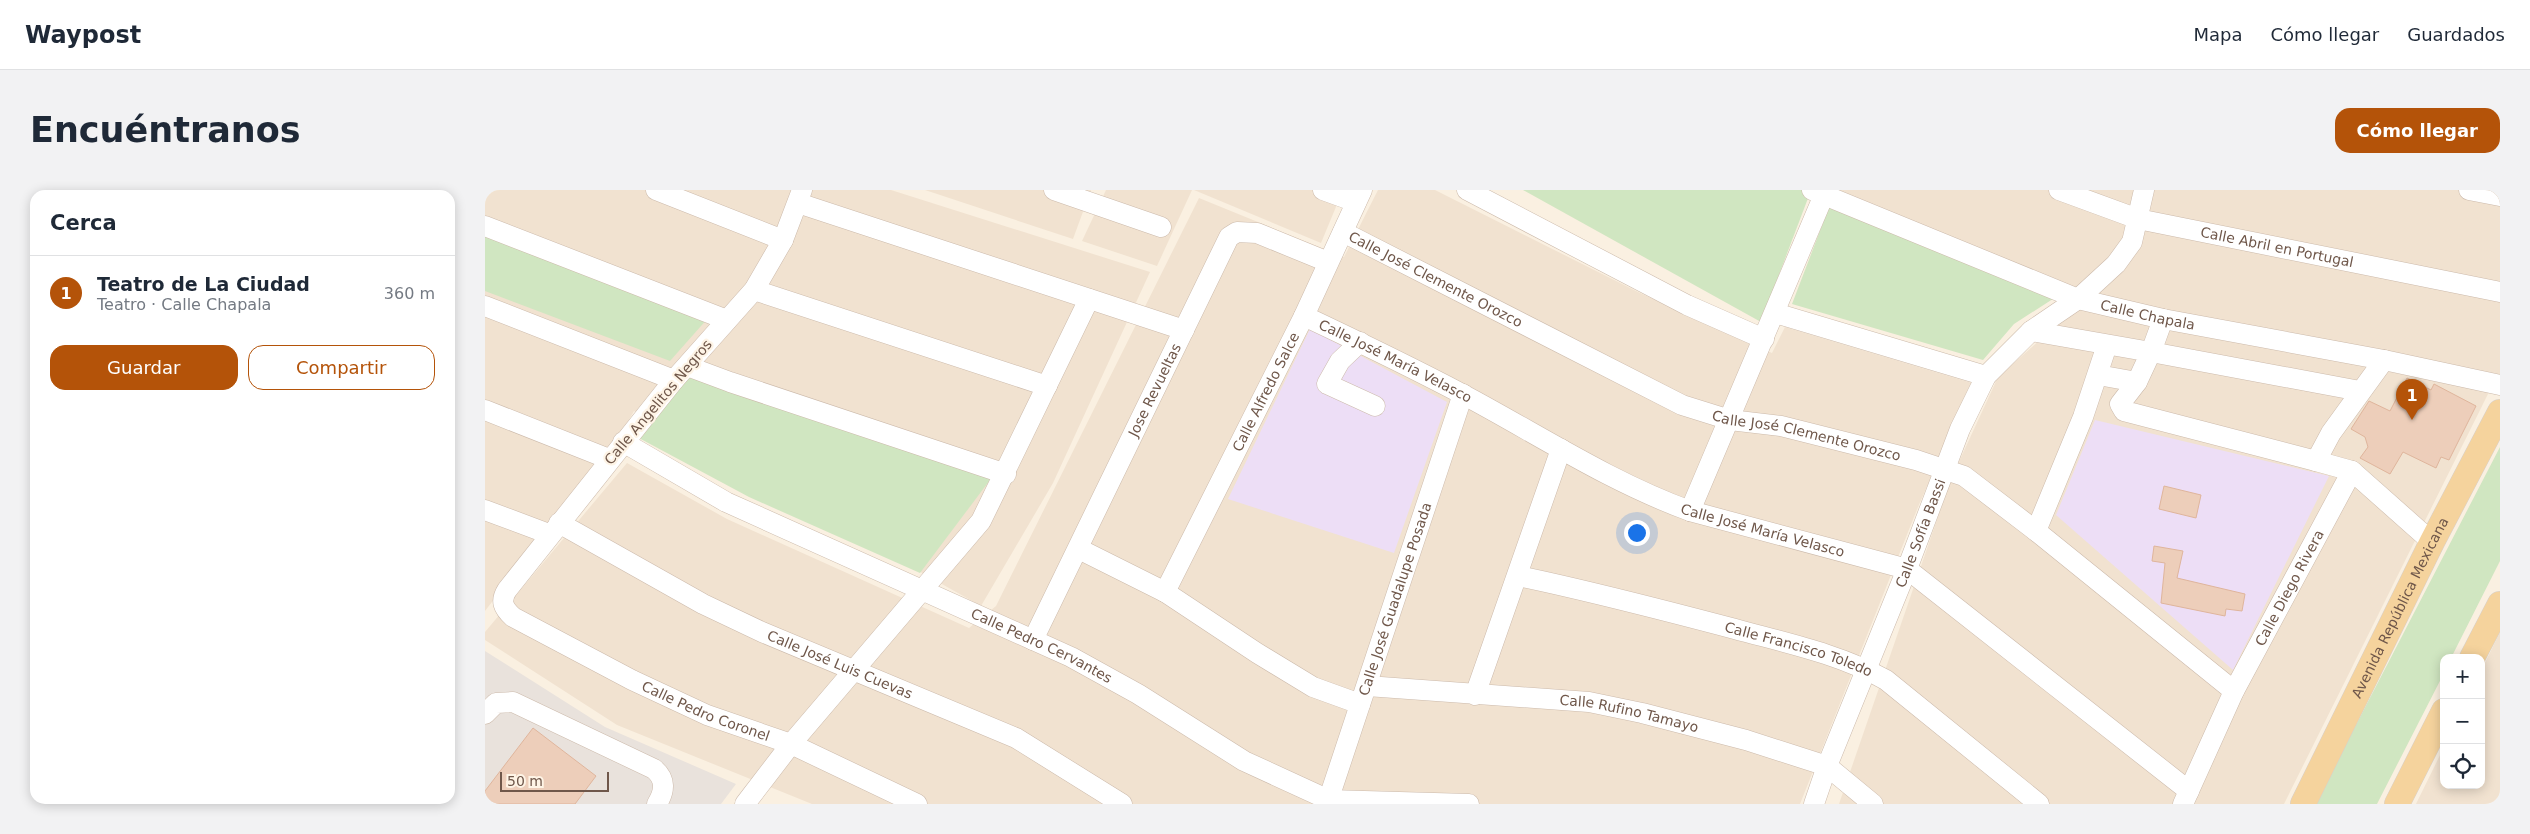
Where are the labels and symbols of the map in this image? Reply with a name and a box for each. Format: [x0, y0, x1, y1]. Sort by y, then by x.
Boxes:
street label: Calle Abril en Portugal [2199, 224, 2355, 270]
street label: Calle José Clemente Orozco [1346, 228, 1525, 330]
street label: Calle Chapala [2099, 297, 2196, 333]
street label: Calle José María Velasco [1316, 316, 1475, 406]
street label: Calle Alfredo Salce [1229, 330, 1302, 454]
street label: Calle Angelitos Negros [601, 336, 715, 468]
street label: Jose Revueltas [1125, 341, 1184, 440]
pin: 1 [2396, 379, 2428, 420]
street label: Calle José Clemente Orozco [1710, 407, 1903, 464]
street label: Calle Sofía Bassi [1892, 477, 1948, 590]
street label: Calle José Guadalupe Posada [1355, 500, 1435, 698]
street label: Calle José María Velasco [1679, 500, 1846, 560]
street label: Avenida República Mexicana [2348, 515, 2452, 701]
your location [1624, 520, 1650, 546]
street label: Calle Diego Rivera [2252, 527, 2327, 649]
street label: Calle Pedro Cervantes [969, 605, 1115, 686]
street label: Calle Francisco Toledo [1723, 619, 1875, 680]
street label: Calle José Luis Cuevas [765, 627, 915, 702]
street label: Calle Pedro Coronel [639, 678, 772, 744]
street label: Calle Rufino Tamayo [1559, 692, 1700, 735]
scale bar [500, 769, 609, 792]

